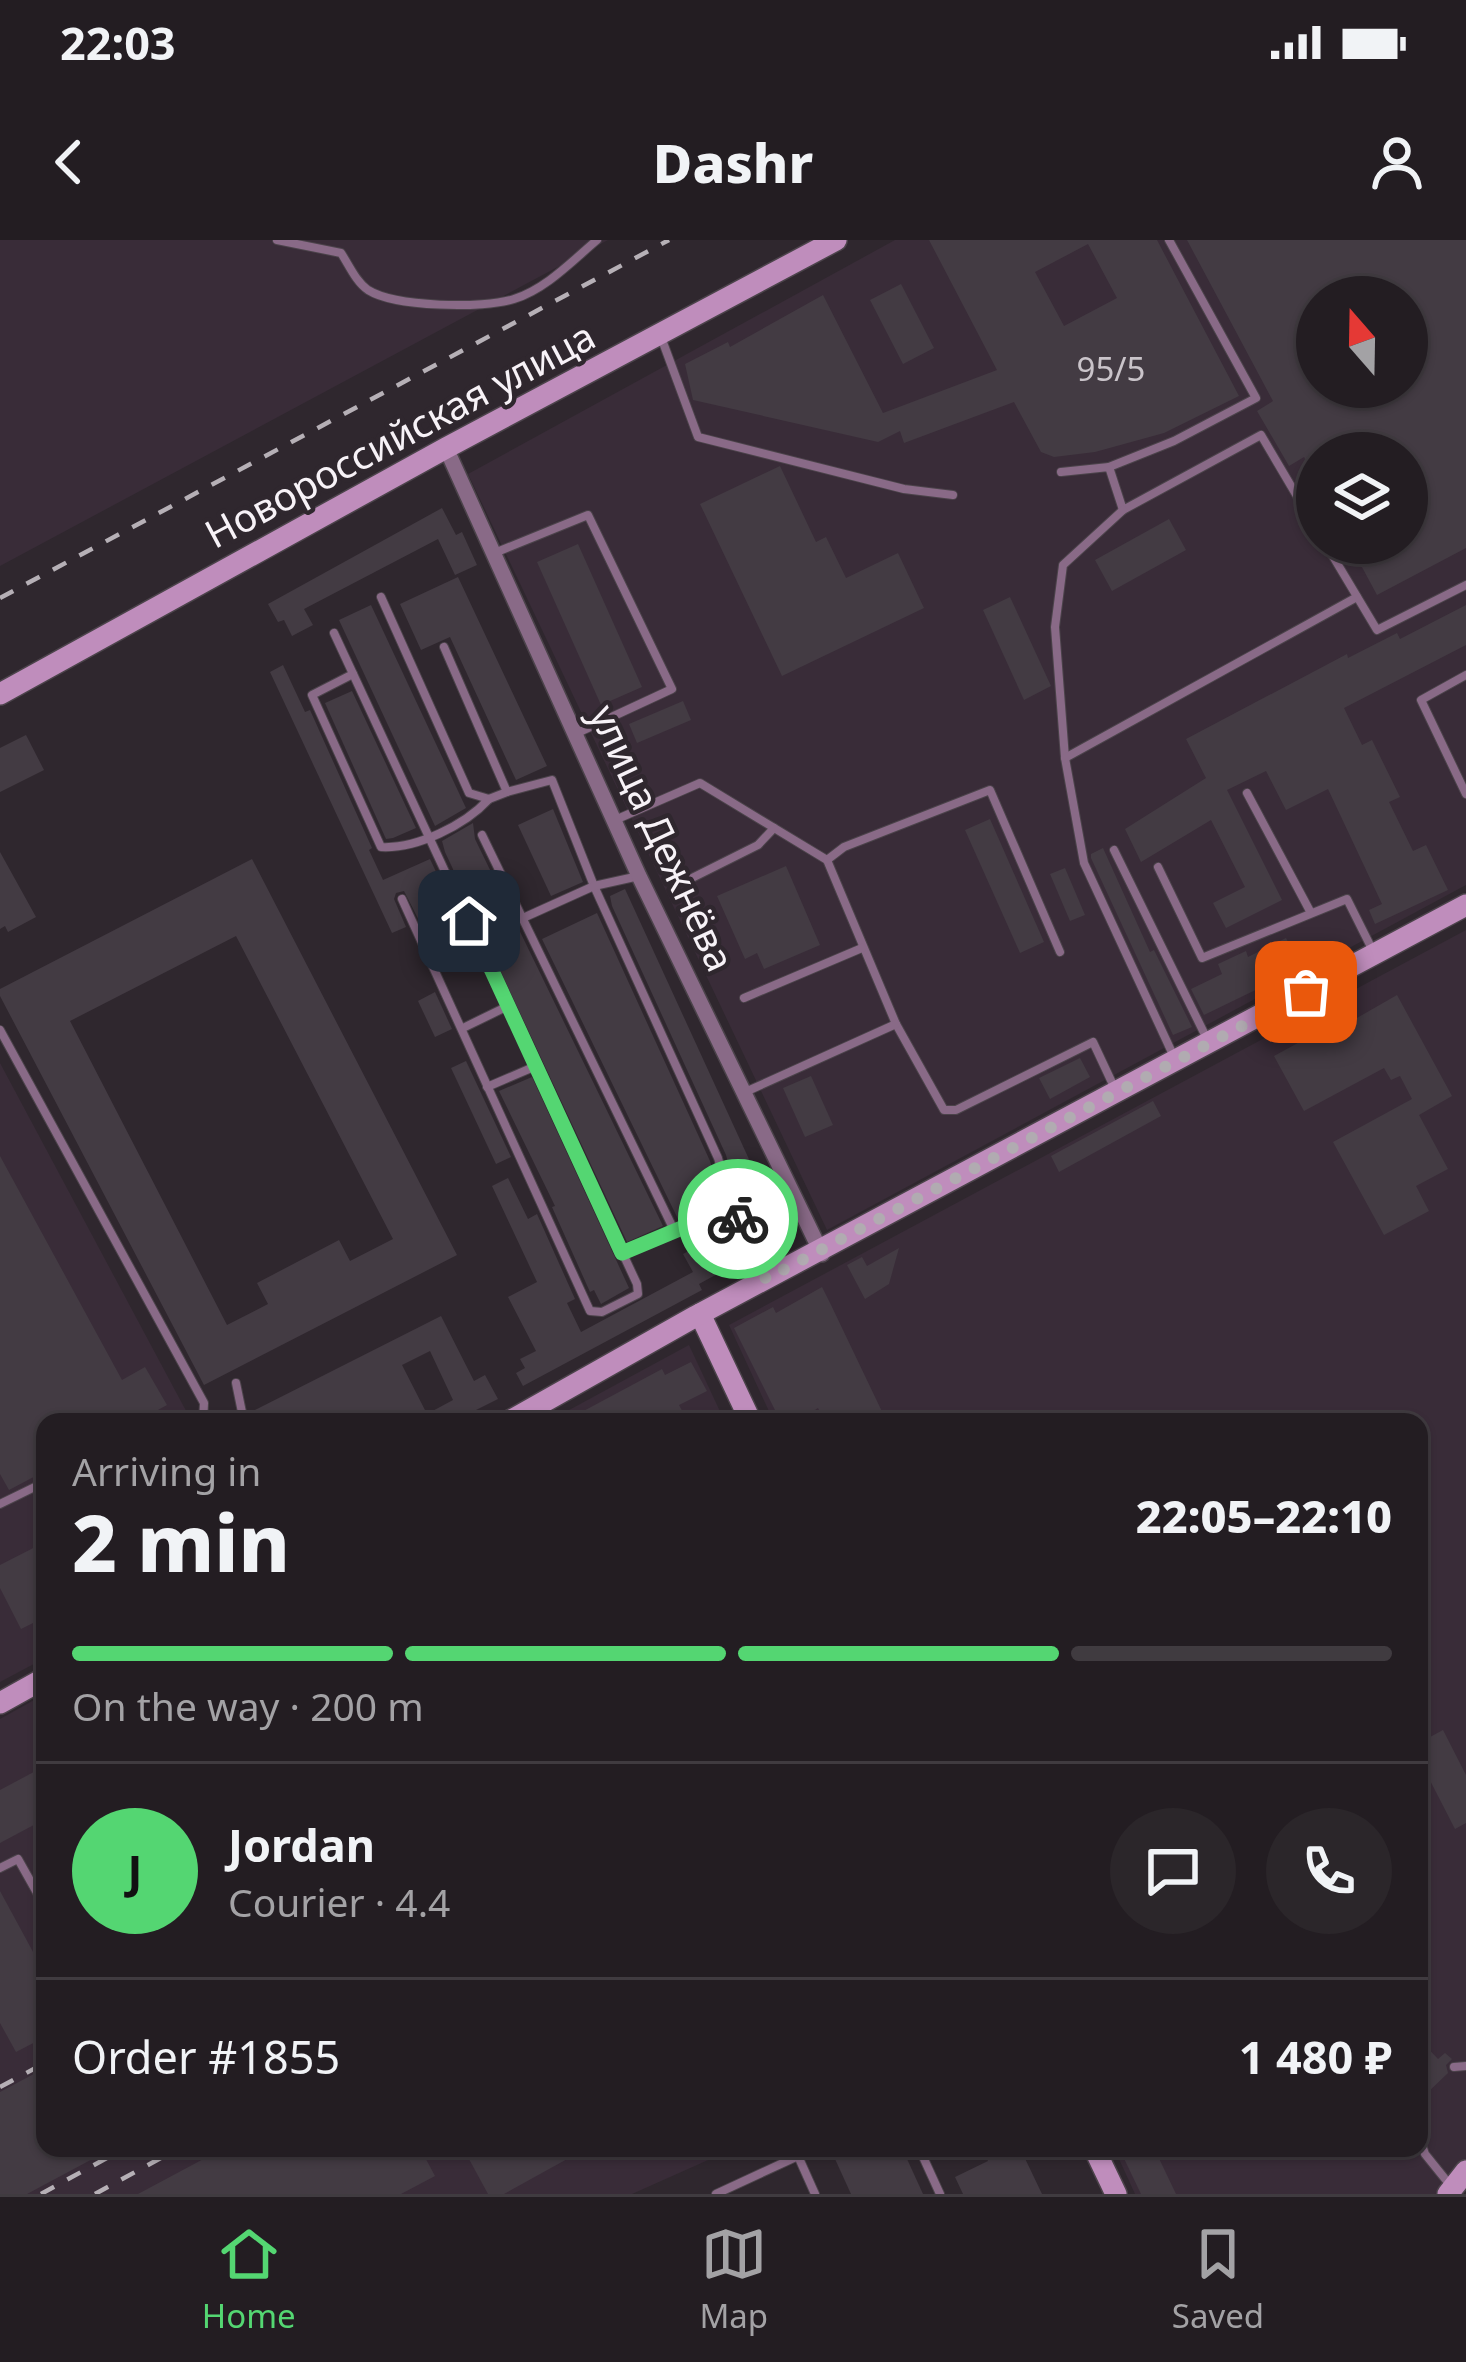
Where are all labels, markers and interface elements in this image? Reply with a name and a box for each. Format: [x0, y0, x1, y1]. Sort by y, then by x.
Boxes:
text: 22:03 [60, 12, 176, 73]
text: Dashr [653, 125, 813, 199]
icon: back [36, 129, 102, 195]
icon: person [1364, 129, 1430, 195]
north arrow [1296, 276, 1428, 408]
map controls [1296, 276, 1428, 564]
street label: Новороссийская улица [195, 308, 604, 559]
house number: 95/5 [1077, 346, 1145, 391]
button: layers [1296, 432, 1428, 564]
street label: улица Дежнёва [578, 695, 748, 979]
pin [418, 870, 520, 972]
icon: home [436, 888, 502, 954]
pin [1255, 941, 1357, 1043]
icon: bag [1273, 959, 1339, 1025]
courier [678, 1159, 798, 1279]
icon: bike [705, 1186, 771, 1252]
text: Arriving in [72, 1444, 261, 1497]
text: 22:05–22:10 [1136, 1485, 1392, 1546]
text: 2 min [72, 1489, 290, 1595]
text: On the way · 200 m [72, 1679, 424, 1732]
button: chat [1110, 1808, 1236, 1934]
button: phone [1266, 1808, 1392, 1934]
text: Jordan [228, 1814, 375, 1875]
text: J [128, 1840, 142, 1901]
text: Courier · 4.4 [228, 1875, 450, 1928]
text: Order #1855 [72, 2026, 340, 2087]
text: 1 480 ₽ [1239, 2026, 1392, 2087]
tab: Home [202, 2221, 296, 2338]
tab: Map [699, 2221, 768, 2338]
tab: Saved [1172, 2221, 1264, 2338]

